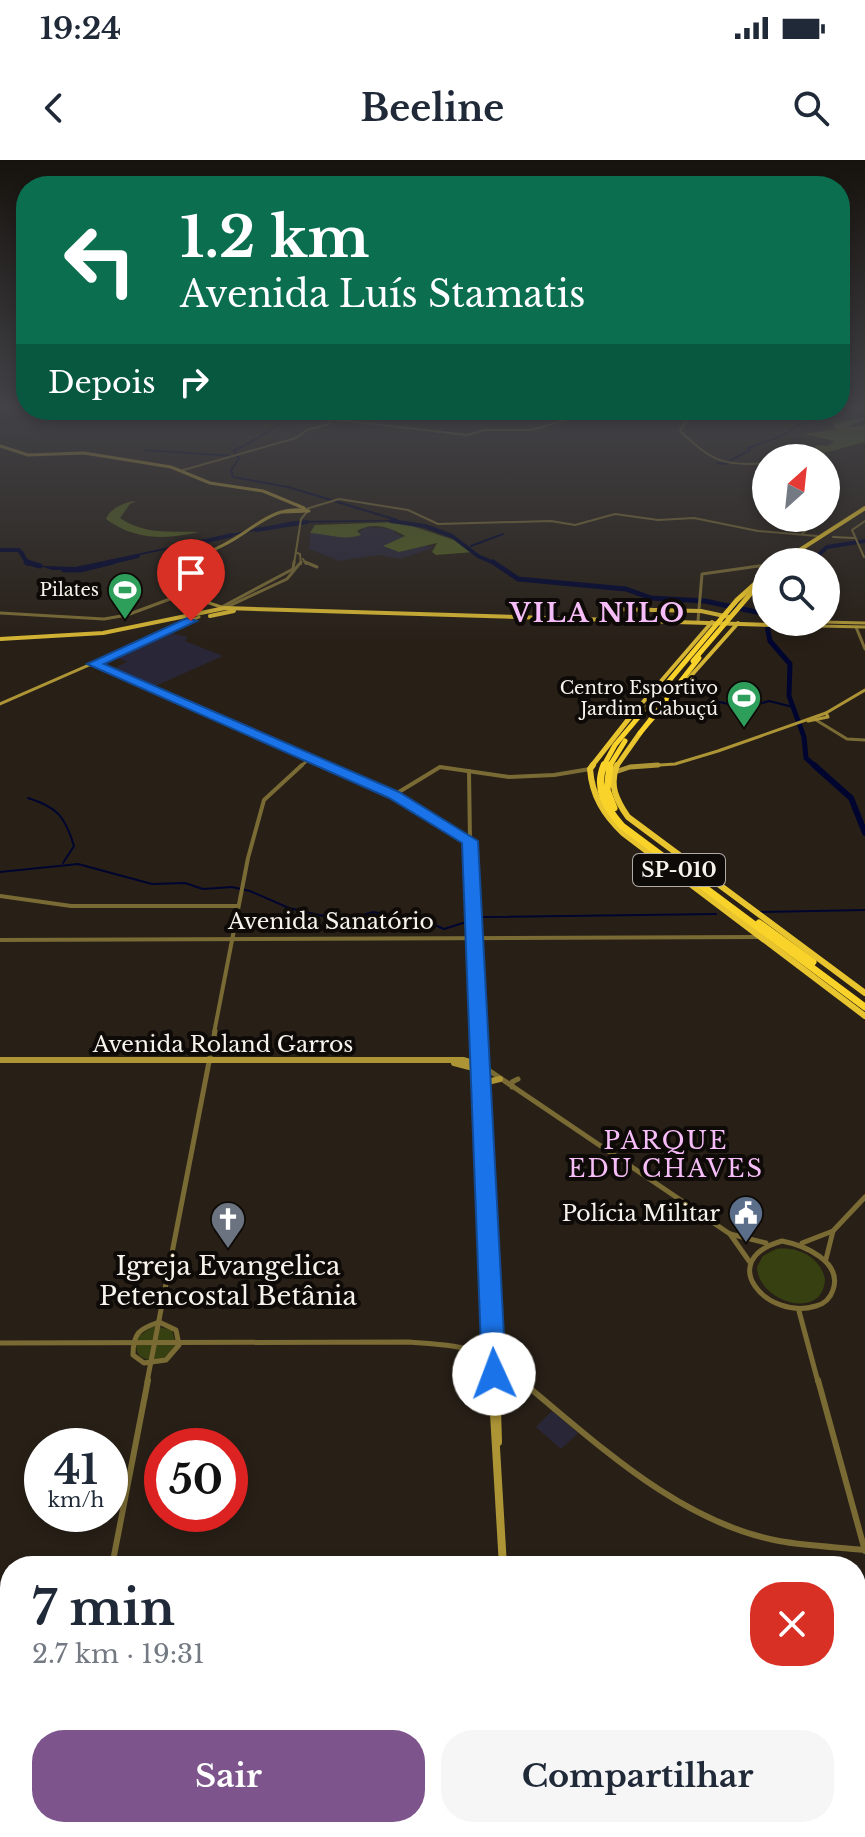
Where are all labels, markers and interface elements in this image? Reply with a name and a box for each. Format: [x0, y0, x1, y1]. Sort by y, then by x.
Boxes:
text: 19:24 [40, 10, 121, 47]
icon: back [32, 86, 76, 130]
text: Beeline [361, 86, 504, 131]
icon: search [789, 86, 833, 130]
text: 1.2 km [180, 203, 369, 272]
icon: left [48, 208, 152, 312]
text: Avenida Luís Stamatis [180, 272, 585, 317]
icon: right [172, 360, 216, 404]
text: Depois [48, 364, 156, 401]
north arrow [752, 444, 840, 532]
map controls [752, 444, 840, 636]
pin [157, 539, 225, 621]
button: search [752, 548, 840, 636]
icon: arrive [169, 551, 213, 595]
sports icon: Pilates [106, 571, 144, 621]
place label: Pilates [39, 579, 99, 601]
district label: VILA NILO [509, 597, 686, 629]
place label: Centro Esportivo Jardim Cabuçú [560, 677, 718, 720]
sports icon: Centro Esportivo Jardim Cabuçú [725, 679, 763, 729]
road number: SP-010 [633, 854, 725, 886]
street label: Avenida Sanatório [227, 908, 434, 935]
street label: Avenida Roland Garros [92, 1031, 353, 1058]
district label: PARQUE EDU CHAVES [568, 1126, 764, 1183]
public building icon: Polícia Militar [727, 1194, 765, 1244]
church icon: Igreja Evangelica Petencostal Betânia [209, 1200, 247, 1250]
place label: Polícia Militar [562, 1200, 720, 1227]
place label: Igreja Evangelica Petencostal Betânia [99, 1250, 357, 1312]
position arrow [452, 1332, 536, 1416]
speed limit sign: 50 [144, 1428, 248, 1532]
text: 41 [54, 1445, 98, 1495]
text: km/h [48, 1488, 104, 1512]
text: 7 min [32, 1578, 175, 1638]
button: close [750, 1582, 834, 1666]
text: 2.7 km · 19:31 [32, 1638, 205, 1670]
button: Sair [32, 1730, 425, 1822]
button: Compartilhar [441, 1730, 834, 1822]

